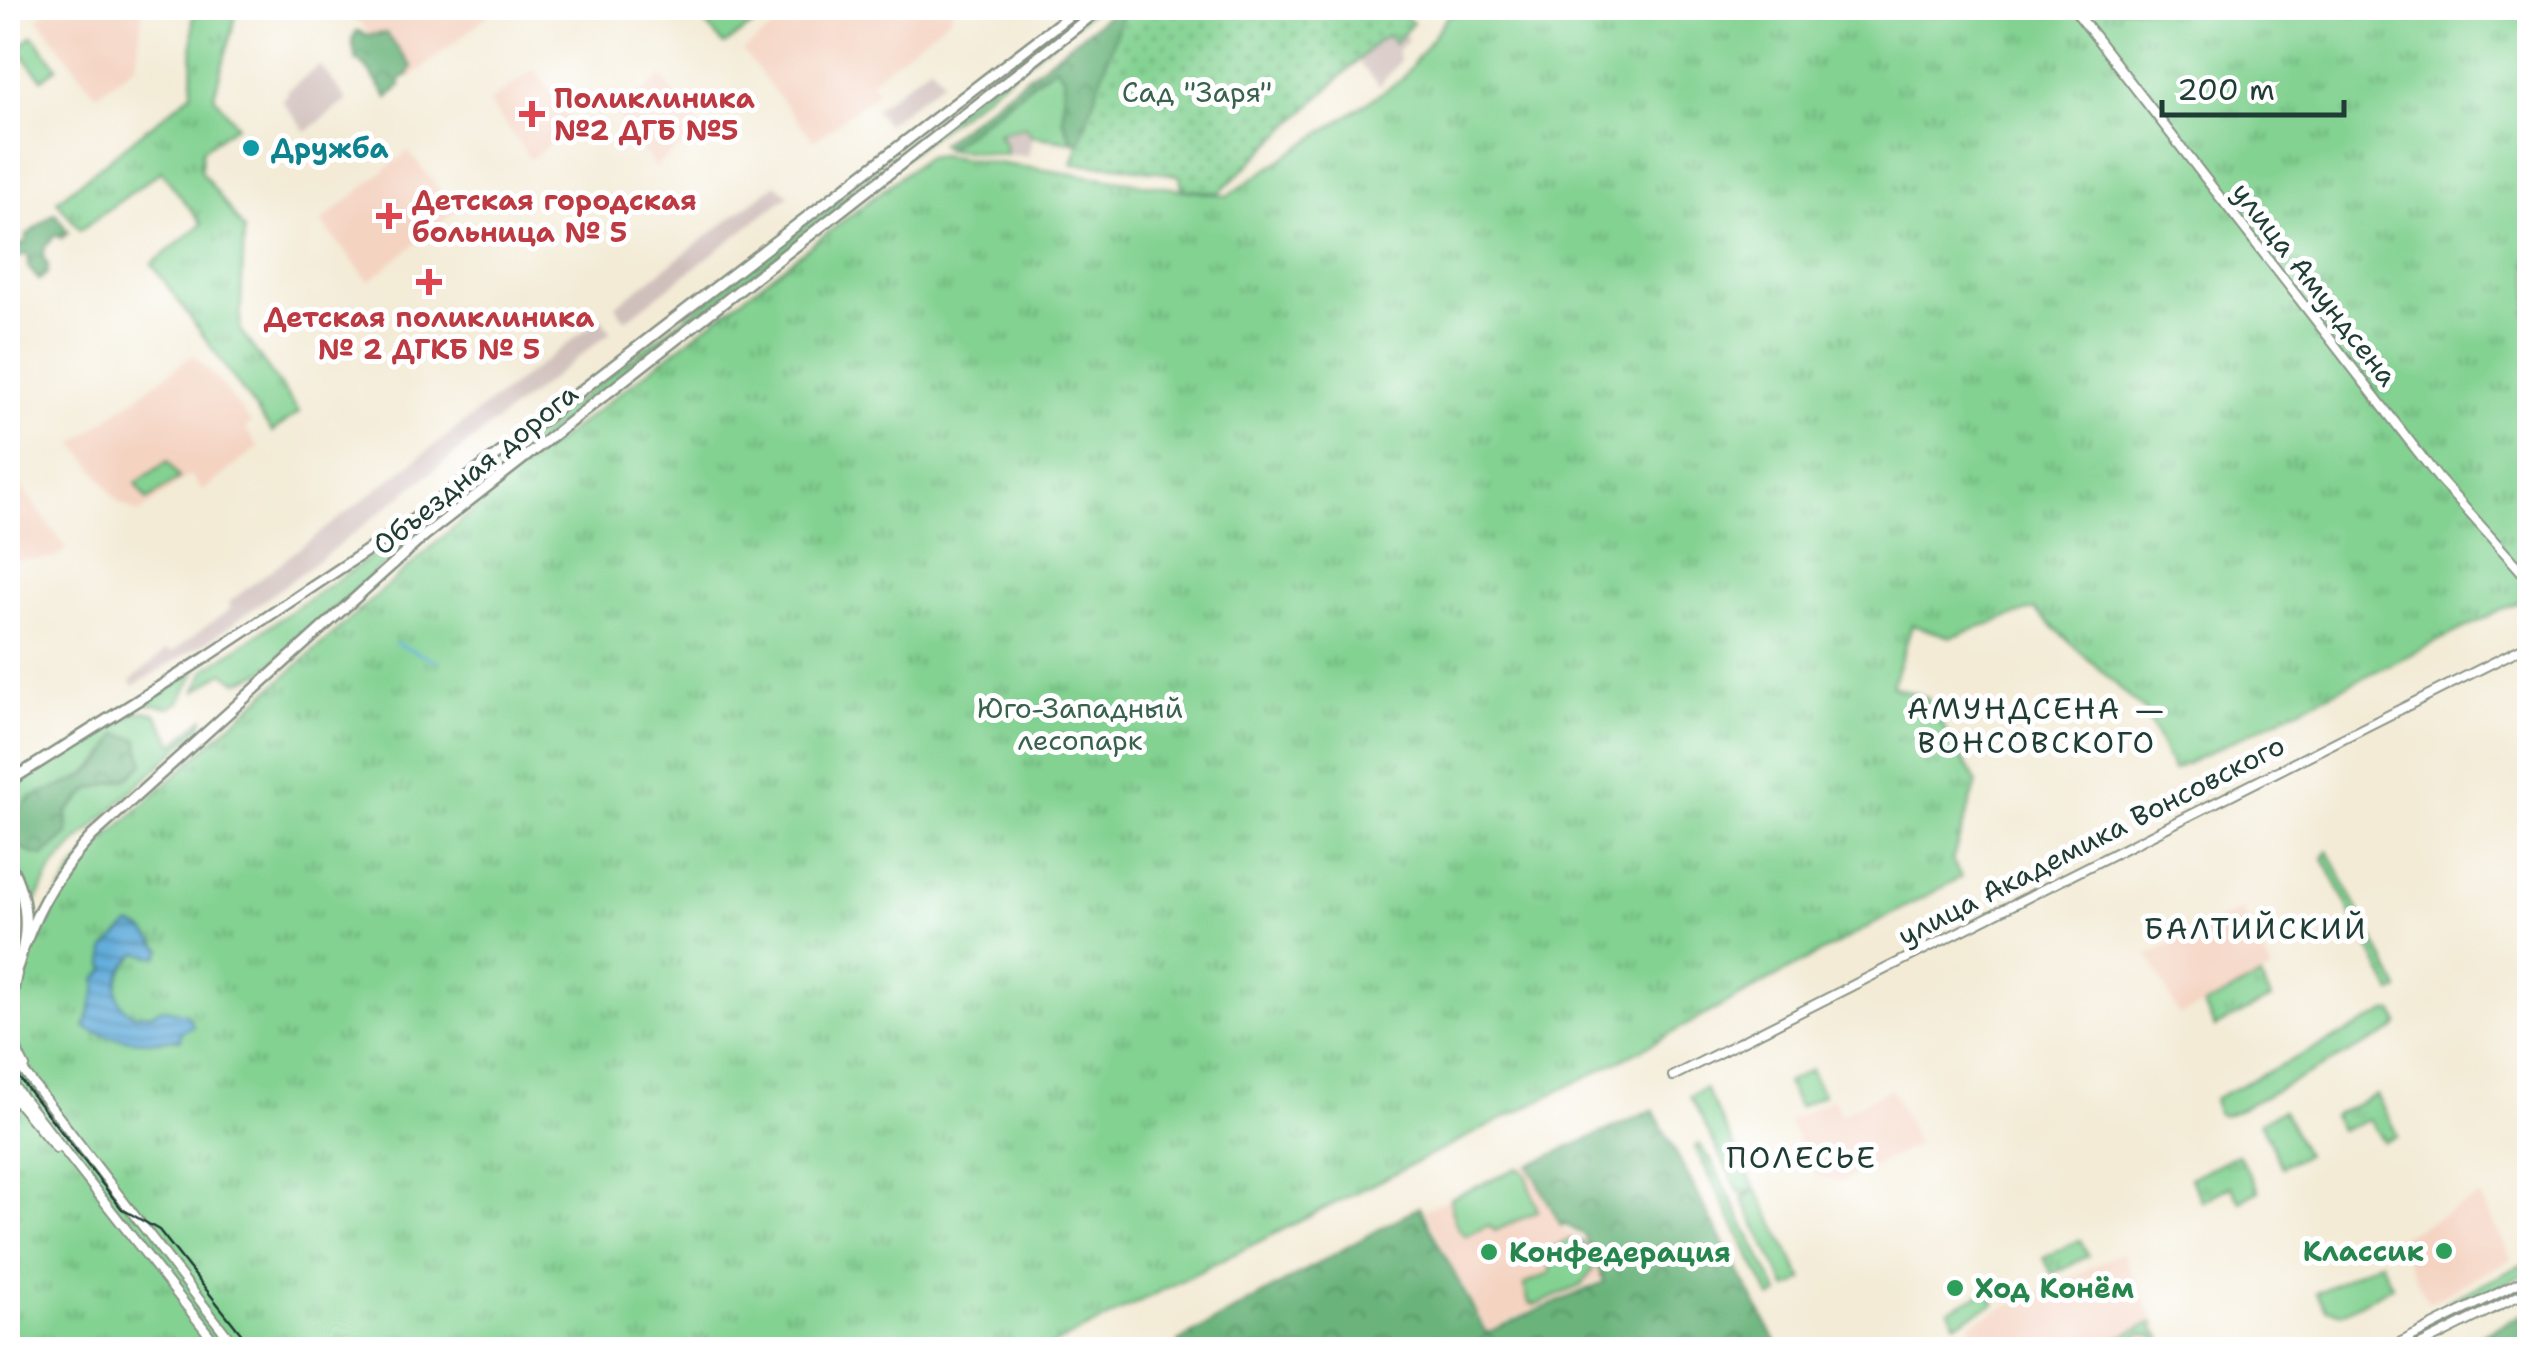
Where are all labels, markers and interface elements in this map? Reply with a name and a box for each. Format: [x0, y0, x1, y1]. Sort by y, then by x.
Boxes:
scale bar [2162, 55, 2344, 117]
text: 200 m [2177, 69, 2275, 110]
park label: Сад "Заря" [1122, 73, 1272, 111]
place label: Поликлиника №2 ДГБ №5 [554, 79, 755, 149]
marker: Поликлиника №2 ДГБ №5 [519, 101, 545, 127]
place label: Дружба [271, 129, 389, 167]
marker: Дружба [240, 137, 262, 159]
street label: улица Амундсена [2223, 174, 2407, 394]
place label: Детская городская больница № 5 [412, 181, 697, 251]
marker: Детская городская больница № 5 [376, 203, 402, 229]
marker: Детская поликлиника № 2 ДГКБ № 5 [416, 269, 442, 295]
place label: Детская поликлиника № 2 ДГКБ № 5 [264, 298, 594, 368]
street label: Объездная дорога [365, 374, 585, 564]
district label: АМУНДСЕНА — ВОНСОВСКОГО [1907, 688, 2167, 763]
park label: Юго-Западный лесопарк [977, 689, 1183, 759]
street label: улица Академика Вонсовского [1891, 726, 2291, 954]
district label: БАЛТИЙСКИЙ [2144, 908, 2368, 949]
district label: ПОЛЕСЬЕ [1726, 1137, 1878, 1178]
place label: Классик [2303, 1232, 2424, 1270]
place label: Конфедерация [1509, 1233, 1731, 1271]
marker: Классик [2433, 1240, 2455, 1262]
marker: Конфедерация [1478, 1241, 1500, 1263]
place label: Ход Конём [1975, 1269, 2134, 1307]
marker: Ход Конём [1944, 1277, 1966, 1299]

